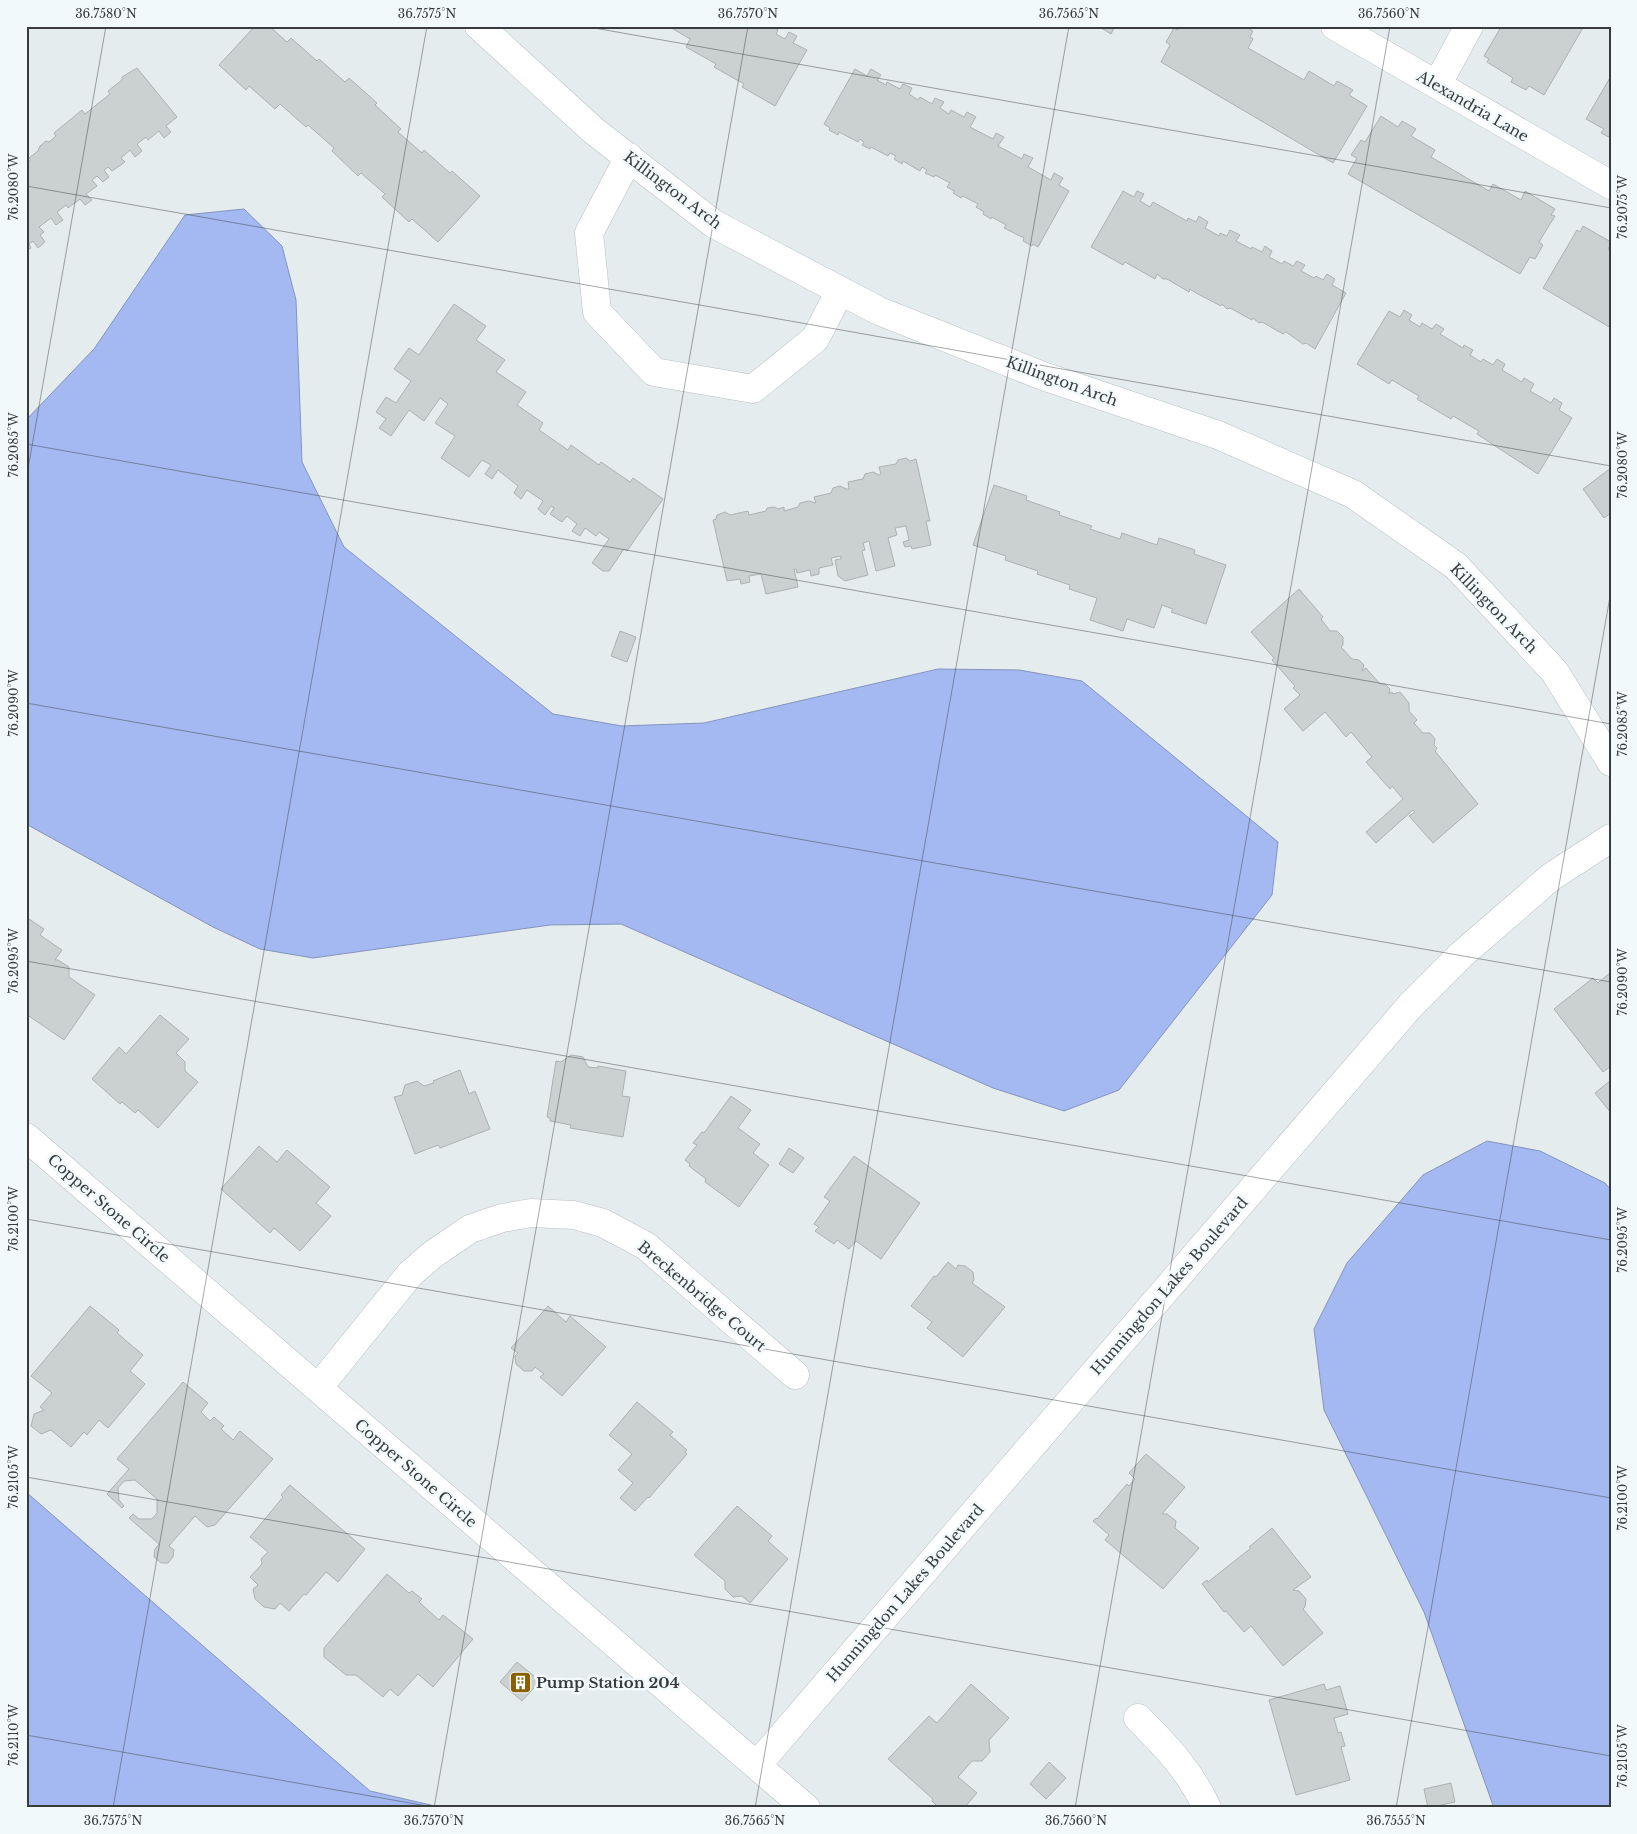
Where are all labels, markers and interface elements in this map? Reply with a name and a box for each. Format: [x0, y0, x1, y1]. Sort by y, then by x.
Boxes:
text: 36.7580°N [75, 6, 137, 21]
text: 36.7575°N [398, 6, 456, 21]
text: 36.7570°N [718, 6, 778, 21]
text: 36.7565°N [1039, 6, 1099, 21]
text: 36.7560°N [1358, 6, 1420, 21]
street label: Alexandria Lane [1413, 66, 1532, 146]
street label: Killington Arch [620, 147, 726, 233]
text: 76.2080°W [6, 153, 21, 221]
text: 76.2075°W [1615, 174, 1630, 239]
street label: Killington Arch [1004, 352, 1120, 410]
text: 76.2085°W [6, 411, 21, 478]
text: 76.2080°W [1615, 431, 1630, 499]
street label: Killington Arch [1446, 559, 1542, 657]
text: 76.2090°W [6, 668, 21, 737]
text: 76.2085°W [1615, 690, 1630, 757]
text: 76.2095°W [6, 927, 21, 994]
text: 76.2090°W [1615, 947, 1630, 1016]
street label: Copper Stone Circle [44, 1150, 174, 1266]
text: 76.2100°W [6, 1186, 21, 1252]
street label: Hunningdon Lakes Boulevard [1086, 1193, 1252, 1379]
text: 76.2095°W [1615, 1206, 1630, 1273]
street label: Breckenbridge Court [634, 1237, 770, 1355]
street label: Copper Stone Circle [351, 1415, 481, 1531]
text: 76.2105°W [6, 1444, 21, 1509]
text: 76.2100°W [1615, 1465, 1630, 1531]
street label: Hunningdon Lakes Boulevard [822, 1500, 988, 1686]
building icon: Pump Station 204 [508, 1670, 532, 1694]
place label: Pump Station 204 [536, 1673, 680, 1692]
text: 76.2110°W [6, 1703, 21, 1766]
text: 76.2105°W [1615, 1723, 1630, 1788]
text: 36.7575°N [84, 1813, 142, 1828]
text: 36.7570°N [404, 1813, 464, 1828]
text: 36.7565°N [725, 1813, 785, 1828]
text: 36.7560°N [1045, 1813, 1107, 1828]
text: 36.7555°N [1366, 1813, 1426, 1828]

